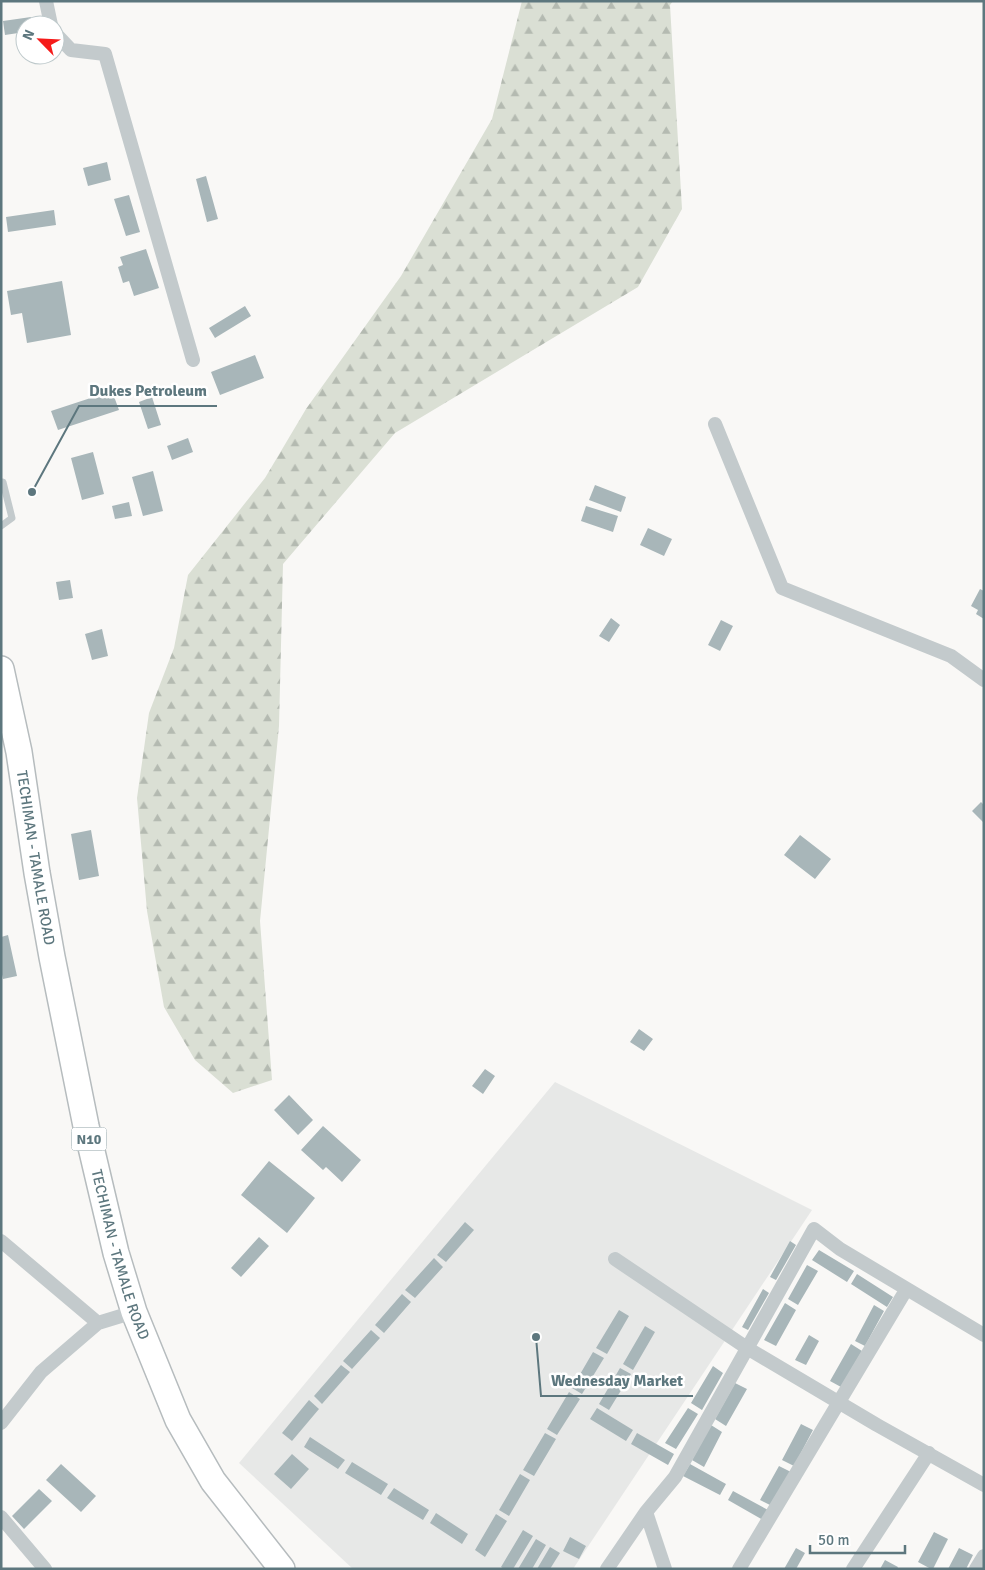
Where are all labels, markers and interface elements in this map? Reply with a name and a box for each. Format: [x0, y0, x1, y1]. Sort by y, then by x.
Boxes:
north arrow [15, 15, 65, 65]
text: N [19, 27, 38, 43]
callout: Dukes Petroleum [79, 375, 217, 406]
text: Dukes Petroleum [89, 381, 207, 401]
street label: TECHIMAN - TAMALE ROAD [13, 769, 59, 946]
road number: N10 [72, 1128, 106, 1150]
street label: TECHIMAN - TAMALE ROAD [88, 1167, 153, 1342]
callout: Wednesday Market [541, 1365, 693, 1396]
text: Wednesday Market [551, 1371, 683, 1391]
scale bar [810, 1522, 905, 1554]
text: 50 m [818, 1531, 849, 1549]

